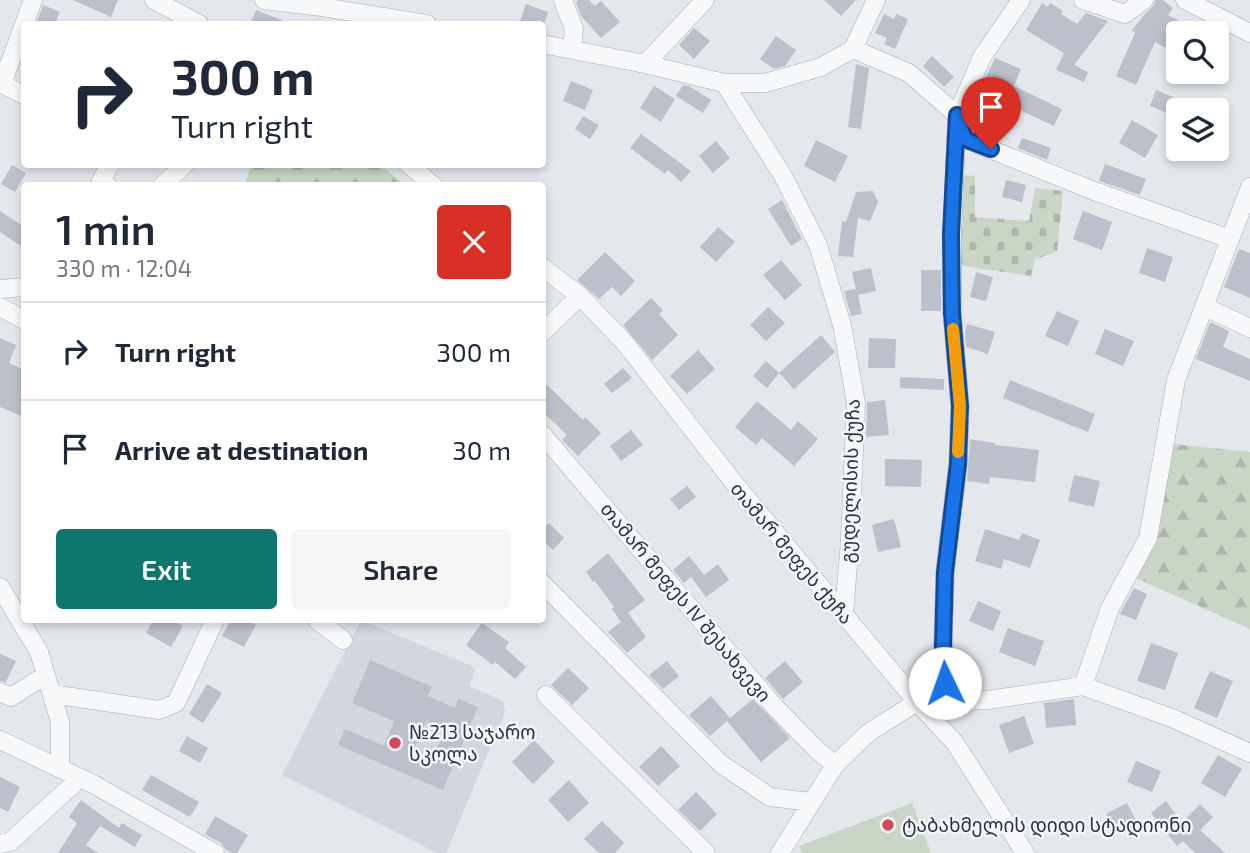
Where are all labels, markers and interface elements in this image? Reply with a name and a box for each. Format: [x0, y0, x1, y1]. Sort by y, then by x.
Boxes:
map controls [1166, 21, 1229, 161]
button: search [1166, 21, 1229, 84]
text: 300 m [171, 46, 314, 105]
icon: right [56, 49, 147, 140]
pin [961, 77, 1021, 149]
icon: arrive [972, 88, 1010, 126]
button: layers [1166, 98, 1229, 161]
text: Turn right [171, 106, 313, 144]
text: 1 min [56, 203, 156, 253]
button: close [437, 205, 511, 279]
text: 330 m · 12:04 [56, 254, 192, 282]
icon: right [56, 332, 94, 370]
text: Turn right [115, 336, 236, 367]
text: 300 m [437, 336, 511, 367]
street label: გუდელისის ქუჩა [835, 398, 866, 564]
icon: arrive [56, 430, 94, 468]
text: Arrive at destination [115, 434, 368, 465]
text: 30 m [452, 434, 511, 465]
street label: თამარ მეფეს ქუჩა [726, 477, 858, 629]
street label: თამარ მეფეს IV შესახვევი [595, 497, 777, 707]
button: Exit [56, 529, 277, 609]
button: Share [291, 529, 511, 609]
position arrow [908, 646, 982, 720]
place label: №213 საჯარო სკოლა [409, 720, 535, 767]
marker: №213 საჯარო სკოლა [387, 735, 403, 751]
place label: ტაბახმელის დიდი სტადიონი [902, 813, 1191, 838]
marker: ტაბახმელის დიდი სტადიონი [880, 817, 896, 833]

